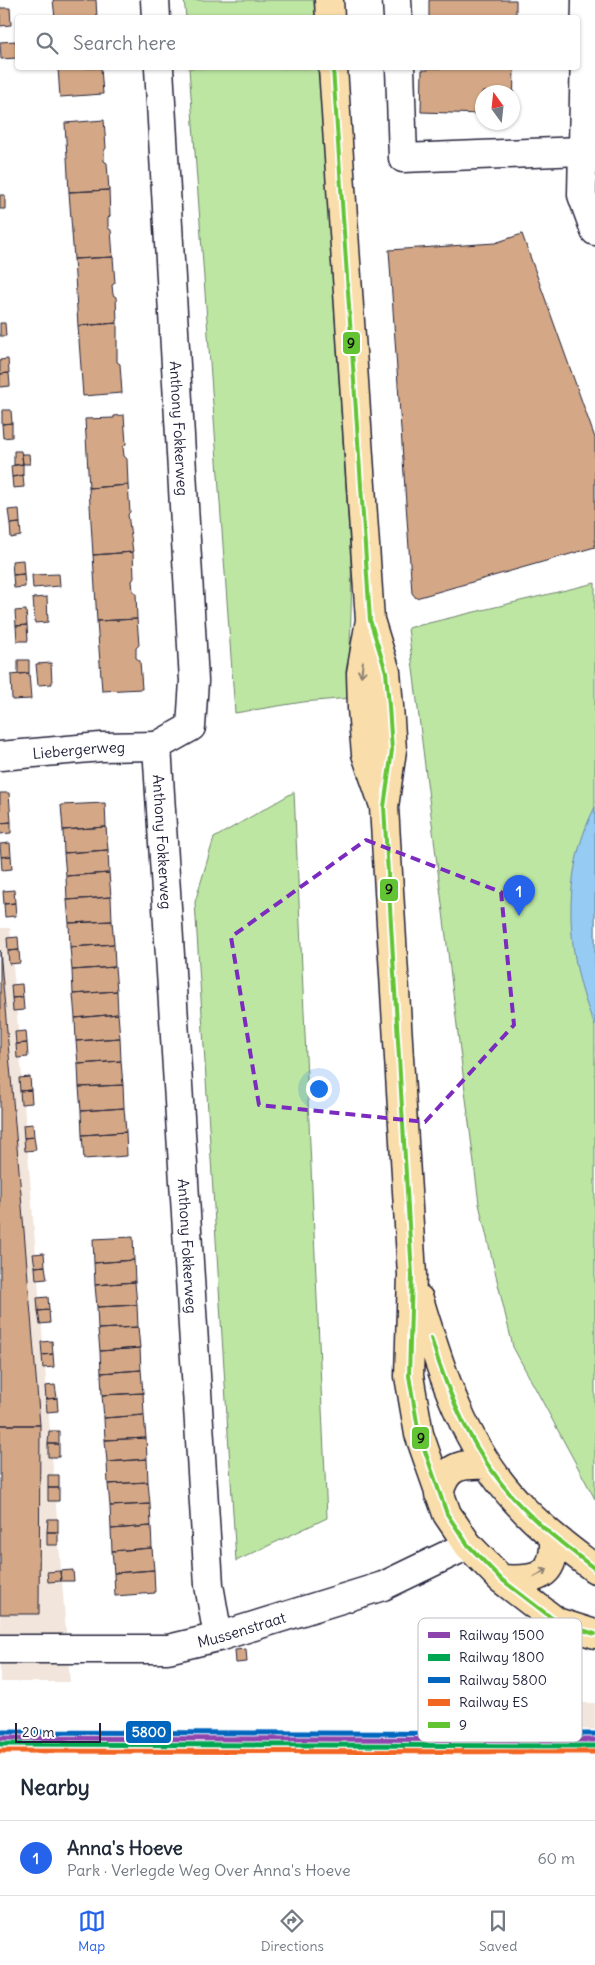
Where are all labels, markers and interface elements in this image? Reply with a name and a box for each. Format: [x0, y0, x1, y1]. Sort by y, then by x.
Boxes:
search box [15, 15, 580, 70]
icon: search [33, 29, 61, 57]
text: Search here [73, 31, 176, 55]
north arrow [475, 85, 520, 130]
line badge: 9 [342, 331, 361, 355]
text: 9 [347, 334, 355, 352]
street label: Anthony Fokkerweg [166, 360, 193, 496]
one-way arrow [357, 660, 367, 676]
street label: Liebergerweg [32, 737, 125, 763]
street label: Anthony Fokkerweg [149, 774, 177, 910]
pin: 1 [503, 875, 535, 916]
line badge: 9 [379, 878, 399, 902]
text: 9 [385, 880, 393, 898]
your location [306, 1076, 332, 1102]
street label: Anthony Fokkerweg [174, 1178, 202, 1314]
line badge: 9 [411, 1426, 430, 1450]
text: 9 [417, 1429, 425, 1447]
one-way arrow [533, 1568, 547, 1578]
street label: Mussenstraat [195, 1607, 288, 1651]
legend [418, 1618, 582, 1742]
text: Railway 1500 [459, 1626, 544, 1644]
text: Railway 1800 [459, 1648, 544, 1666]
text: Railway 5800 [459, 1671, 547, 1689]
text: Railway ES [459, 1693, 528, 1711]
text: 9 [459, 1716, 467, 1734]
scale bar [15, 1720, 101, 1743]
line badge: 5800 [125, 1720, 172, 1744]
text: 20 m [22, 1723, 55, 1741]
text: 5800 [132, 1723, 166, 1741]
text: Nearby [20, 1774, 90, 1801]
text: Anna's Hoeve [67, 1836, 183, 1860]
text: 1 [33, 1848, 39, 1868]
text: 60 m [537, 1848, 575, 1868]
text: Park · Verlegde Weg Over Anna's Hoeve [67, 1860, 351, 1880]
tab: Map [78, 1907, 106, 1955]
tab: Directions [261, 1907, 324, 1955]
tab: Saved [479, 1907, 517, 1955]

